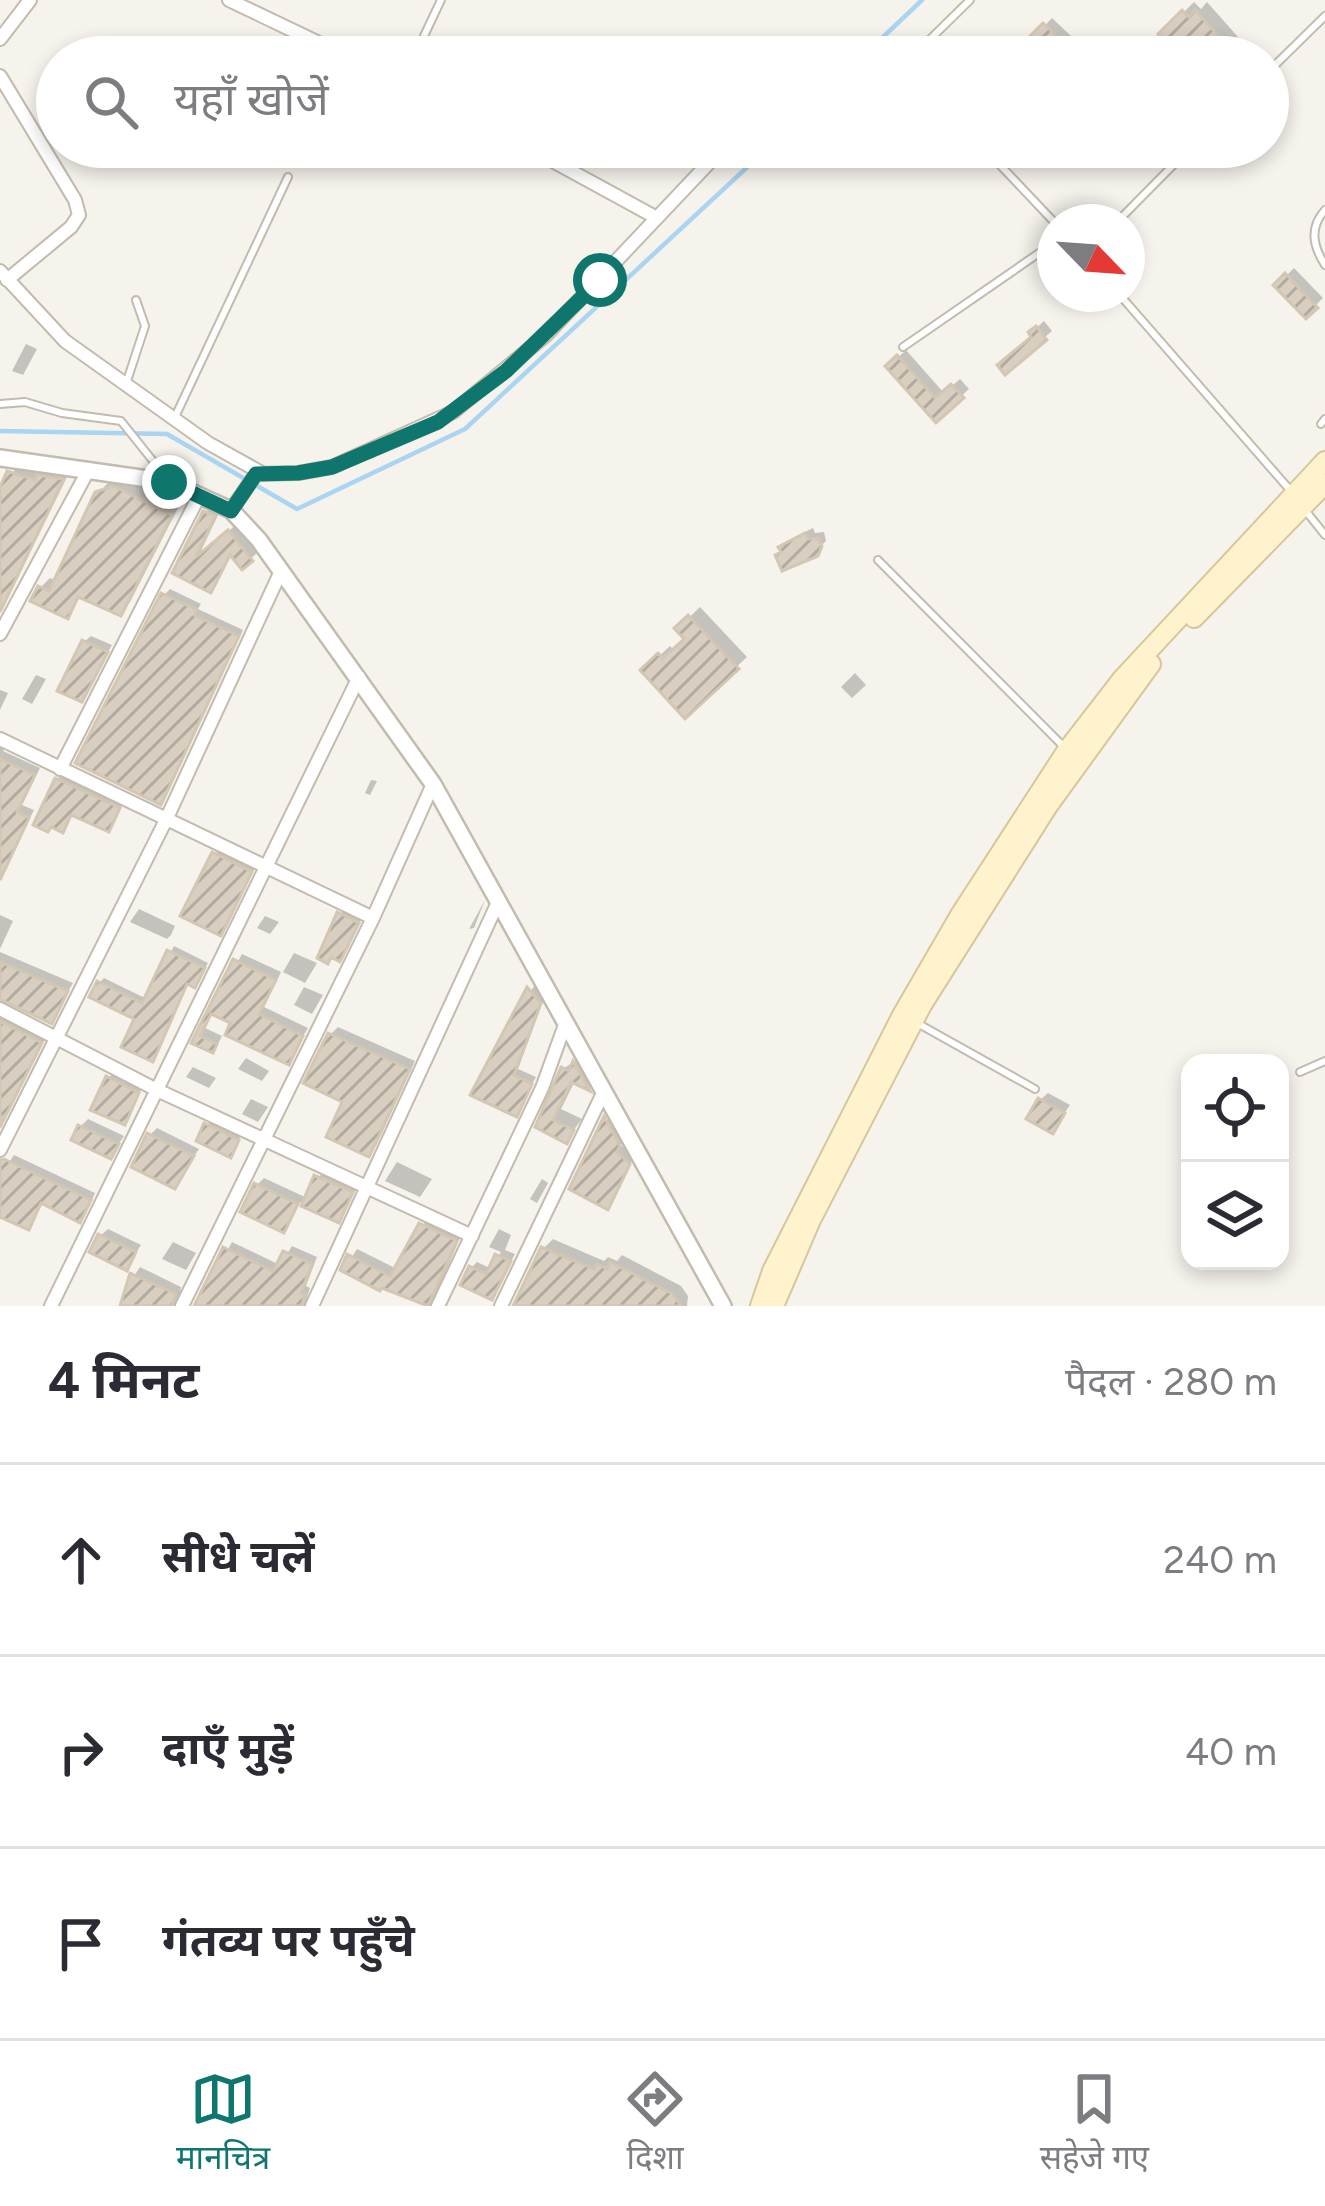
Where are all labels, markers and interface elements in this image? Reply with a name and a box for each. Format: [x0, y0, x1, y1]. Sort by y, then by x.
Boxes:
search box [36, 36, 1289, 168]
icon: search [78, 69, 144, 135]
text: यहाँ खोजें [174, 72, 329, 126]
north arrow [1037, 204, 1145, 312]
route start [573, 253, 627, 307]
route end [142, 455, 196, 509]
map controls [1181, 1054, 1289, 1270]
button: locate [1181, 1054, 1289, 1162]
button: layers [1181, 1162, 1289, 1270]
text: 4 मिनट [48, 1350, 199, 1411]
text: पैदल · 280 m [1065, 1358, 1277, 1405]
icon: ahead [48, 1527, 114, 1593]
text: सीधे चलें [162, 1529, 315, 1583]
text: 240 m [1163, 1536, 1277, 1583]
icon: right [48, 1719, 114, 1785]
text: दाएँ मुड़ें [162, 1721, 294, 1775]
text: 40 m [1185, 1728, 1277, 1775]
icon: arrive [48, 1911, 114, 1977]
text: गंतव्य पर पहुँचे [162, 1913, 415, 1967]
tab: मानचित्र [176, 2066, 270, 2182]
tab: दिशा [622, 2066, 688, 2182]
tab: सहेजे गए [1040, 2066, 1149, 2182]

